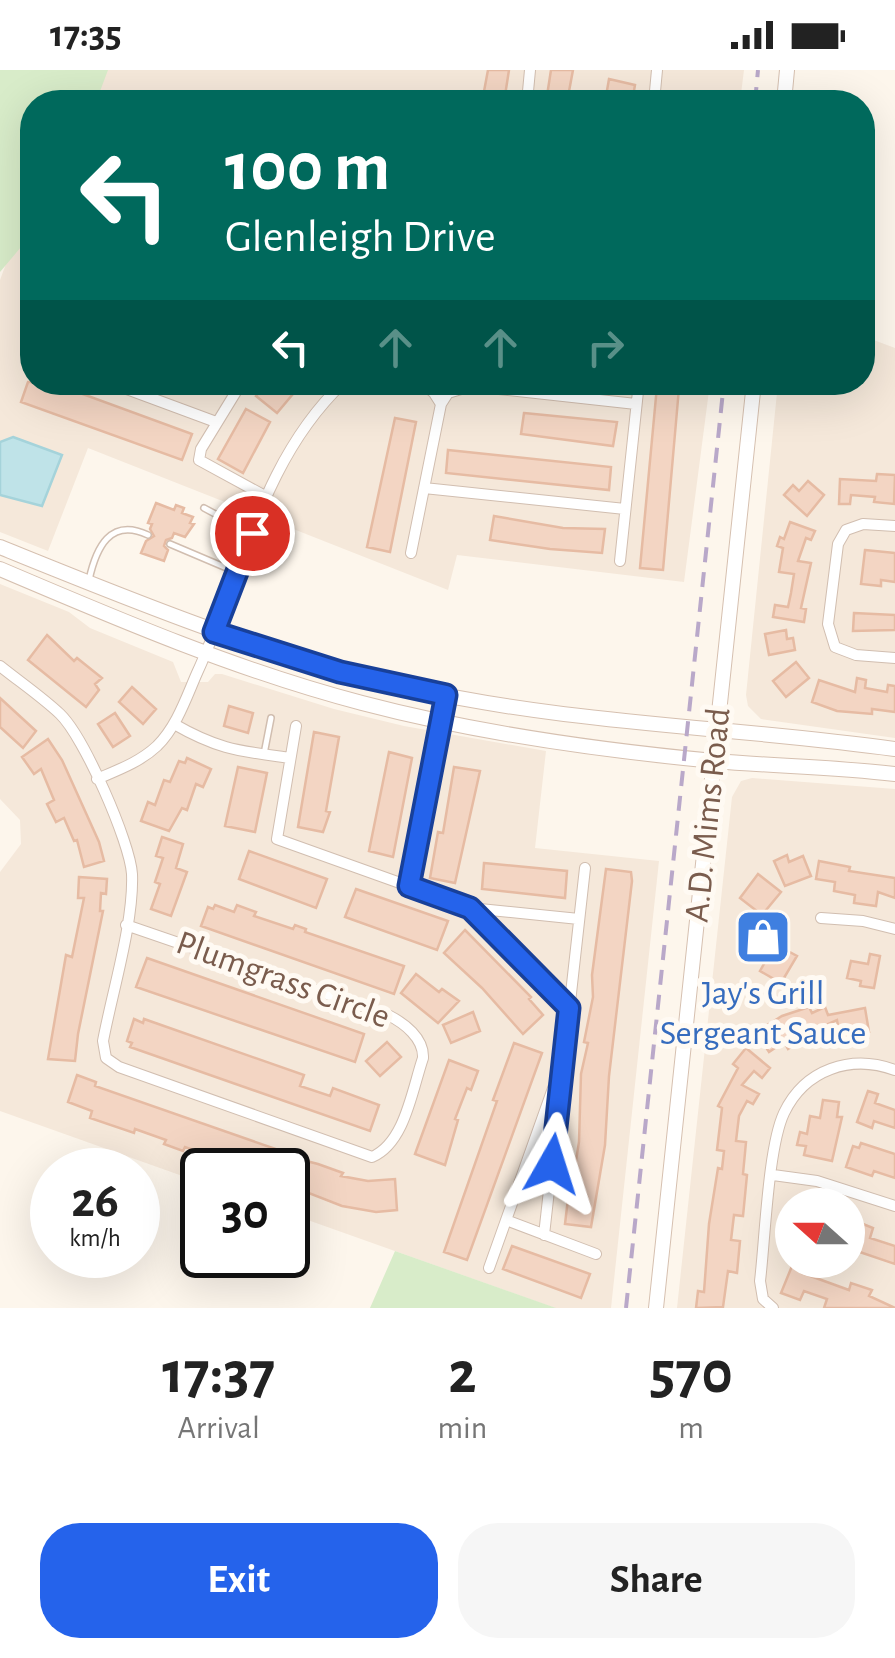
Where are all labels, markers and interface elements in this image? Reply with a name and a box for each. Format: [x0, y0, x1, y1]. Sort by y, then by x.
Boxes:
text: 17:35 [50, 16, 122, 54]
icon: left [60, 130, 190, 260]
text: 100 m [225, 133, 390, 203]
text: Glenleigh Drive [225, 215, 496, 260]
icon: left [263, 320, 318, 375]
icon: ahead [368, 320, 423, 375]
icon: ahead [473, 320, 528, 375]
icon: right [578, 320, 633, 375]
pin [210, 491, 295, 576]
icon: arrive [225, 506, 280, 561]
street label: A.D. Mims Road [679, 706, 737, 924]
shop icon: Jay's Grill Sergeant Sauce [733, 907, 793, 967]
street label: Plumgrass Circle [172, 925, 394, 1035]
place label: Jay's Grill Sergeant Sauce [660, 976, 866, 1051]
position arrow [500, 1112, 604, 1216]
speed limit sign: 30 [180, 1148, 310, 1278]
text: 26 [71, 1176, 119, 1226]
north arrow [775, 1188, 865, 1278]
map controls [775, 1188, 865, 1278]
text: km/h [69, 1226, 121, 1251]
text: 17:37 [162, 1344, 275, 1404]
text: 2 [448, 1344, 477, 1404]
text: 570 [650, 1344, 733, 1404]
text: Arrival [178, 1412, 260, 1444]
text: min [438, 1412, 487, 1444]
text: m [678, 1412, 704, 1444]
button: Exit [40, 1523, 438, 1638]
button: Share [458, 1523, 855, 1638]

